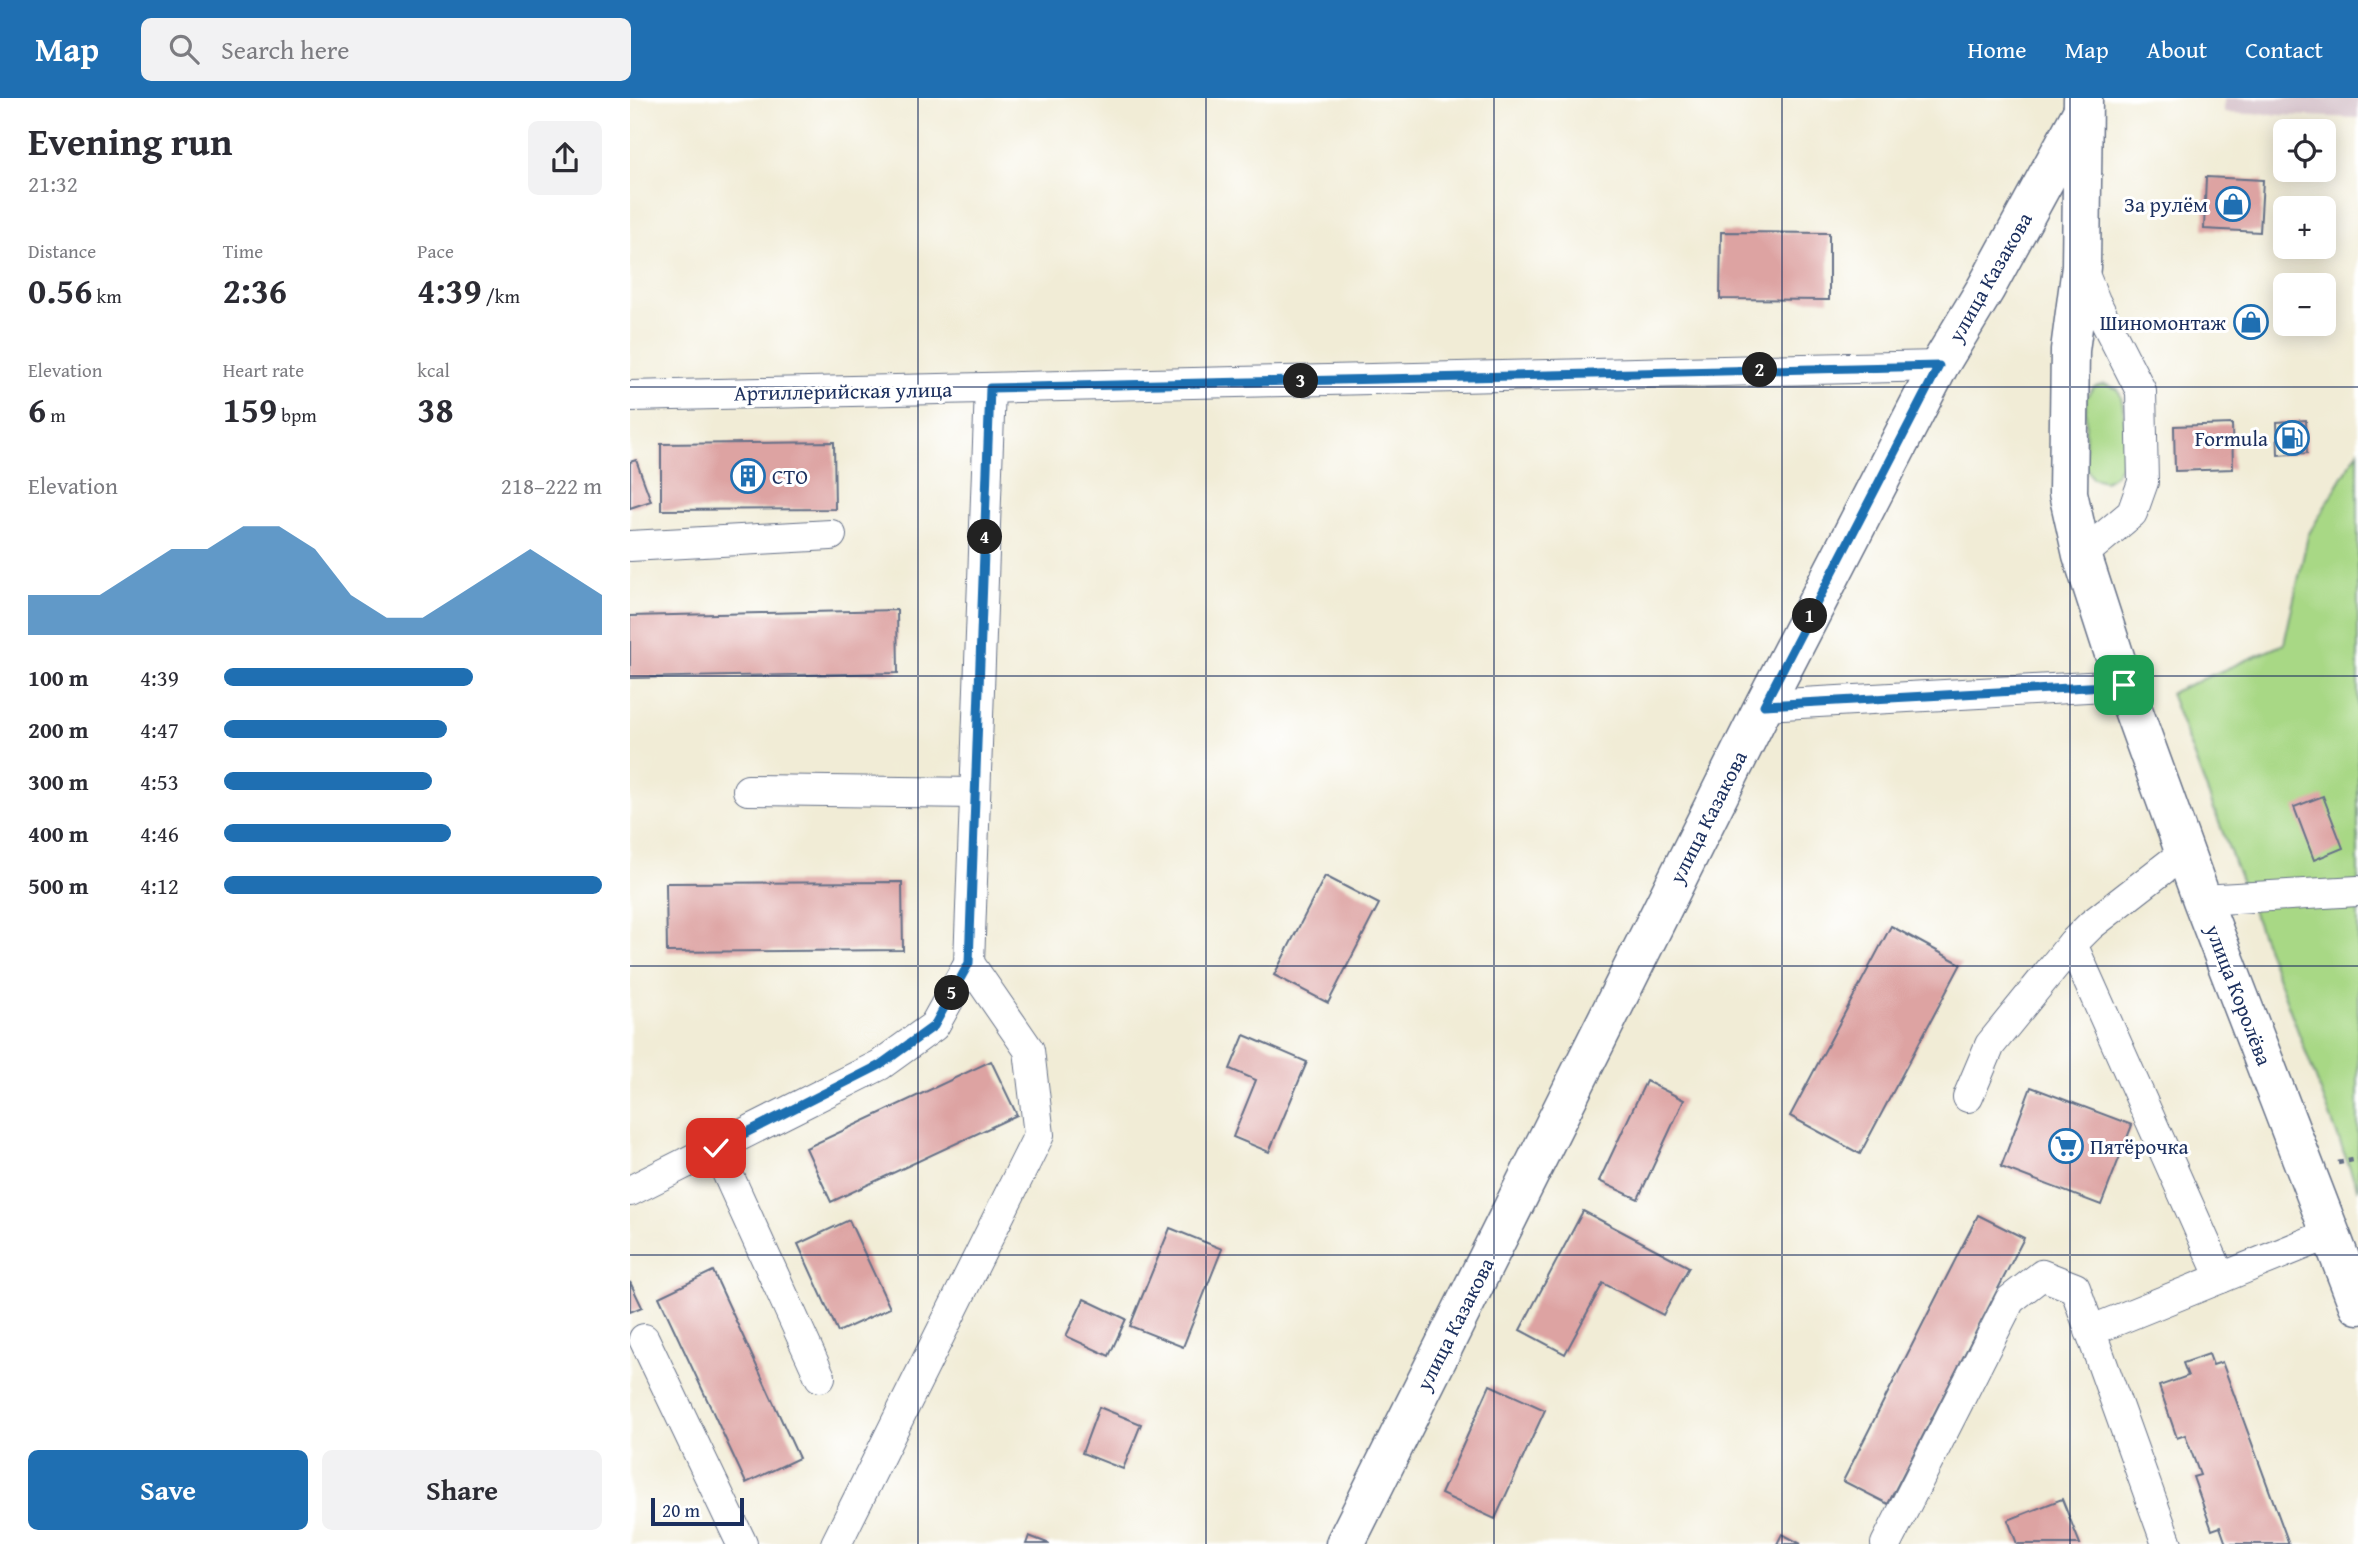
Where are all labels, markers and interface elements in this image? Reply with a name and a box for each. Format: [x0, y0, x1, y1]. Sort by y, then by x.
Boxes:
search box [141, 18, 631, 81]
text: Map [35, 25, 99, 73]
icon: search [165, 30, 203, 68]
text: Search here [221, 30, 349, 69]
text: Home [1968, 32, 2027, 67]
text: Map [2065, 32, 2109, 67]
text: About [2147, 32, 2207, 67]
text: Contact [2245, 32, 2323, 67]
text: Evening run [28, 113, 232, 169]
map controls [2273, 119, 2336, 336]
button: locate [2273, 119, 2336, 182]
button: share [528, 121, 602, 195]
text: 21:32 [28, 167, 78, 200]
shop icon: За рулём [2214, 185, 2252, 223]
place label: За рулём [2124, 189, 2208, 220]
button: + [2273, 196, 2336, 259]
street label: улица Казакова [1940, 206, 2040, 349]
text: Distance [28, 237, 96, 265]
text: Time [223, 237, 263, 265]
text: Pace [417, 237, 454, 265]
text: 0.56 [28, 265, 92, 316]
text: 2:36 [223, 265, 287, 316]
text: 4:39 [417, 265, 482, 316]
button: − [2273, 273, 2336, 336]
text: km [92, 282, 122, 310]
text: /km [482, 282, 520, 310]
shop icon: Шиномонтаж [2232, 303, 2270, 341]
place label: Шиномонтаж [2100, 307, 2227, 338]
pin: 2 [1742, 352, 1778, 388]
text: 2 [1755, 355, 1764, 383]
text: Elevation [28, 356, 102, 384]
text: Heart rate [223, 356, 304, 384]
text: kcal [417, 356, 450, 384]
pin: 3 [1284, 364, 1318, 398]
text: 3 [1296, 366, 1305, 394]
street label: Артиллерийская улица [734, 374, 952, 408]
text: 6 [28, 384, 46, 435]
text: 159 [223, 384, 277, 435]
text: 38 [417, 384, 454, 435]
text: m [46, 401, 66, 429]
text: bpm [277, 401, 317, 429]
fuel station icon: Formula [2273, 419, 2311, 457]
place label: Formula [2195, 423, 2268, 454]
building icon: СТО [729, 457, 767, 495]
place label: СТО [772, 461, 808, 492]
text: Elevation [28, 469, 118, 502]
text: 218–222 m [501, 469, 602, 502]
pin: 4 [968, 520, 1002, 555]
text: 4 [980, 522, 989, 550]
pin: 1 [1792, 598, 1828, 634]
text: 1 [1805, 601, 1814, 629]
pin [2094, 655, 2154, 715]
text: 100 m [28, 661, 89, 694]
text: 4:39 [140, 661, 179, 694]
icon: arrive [2105, 666, 2143, 704]
text: 200 m [28, 713, 89, 746]
text: 4:47 [140, 713, 179, 746]
street label: улица Казакова [1661, 745, 1755, 890]
text: 300 m [28, 765, 89, 798]
text: 4:53 [140, 765, 179, 798]
text: 400 m [28, 817, 89, 850]
text: 4:46 [140, 817, 179, 850]
text: 500 m [28, 869, 89, 902]
text: 4:12 [140, 869, 179, 902]
street label: улица Королёва [2198, 919, 2280, 1070]
pin: 5 [934, 976, 970, 1010]
text: 5 [947, 978, 956, 1006]
pin [686, 1118, 746, 1178]
supermarket icon: Пятёрочка [2047, 1127, 2085, 1165]
icon: check [697, 1129, 735, 1167]
place label: Пятёрочка [2090, 1131, 2188, 1162]
street label: улица Казакова [1408, 1252, 1502, 1397]
button: Save [28, 1450, 308, 1530]
button: Share [322, 1450, 602, 1530]
scale bar [651, 1495, 744, 1527]
text: 20 m [662, 1496, 700, 1524]

